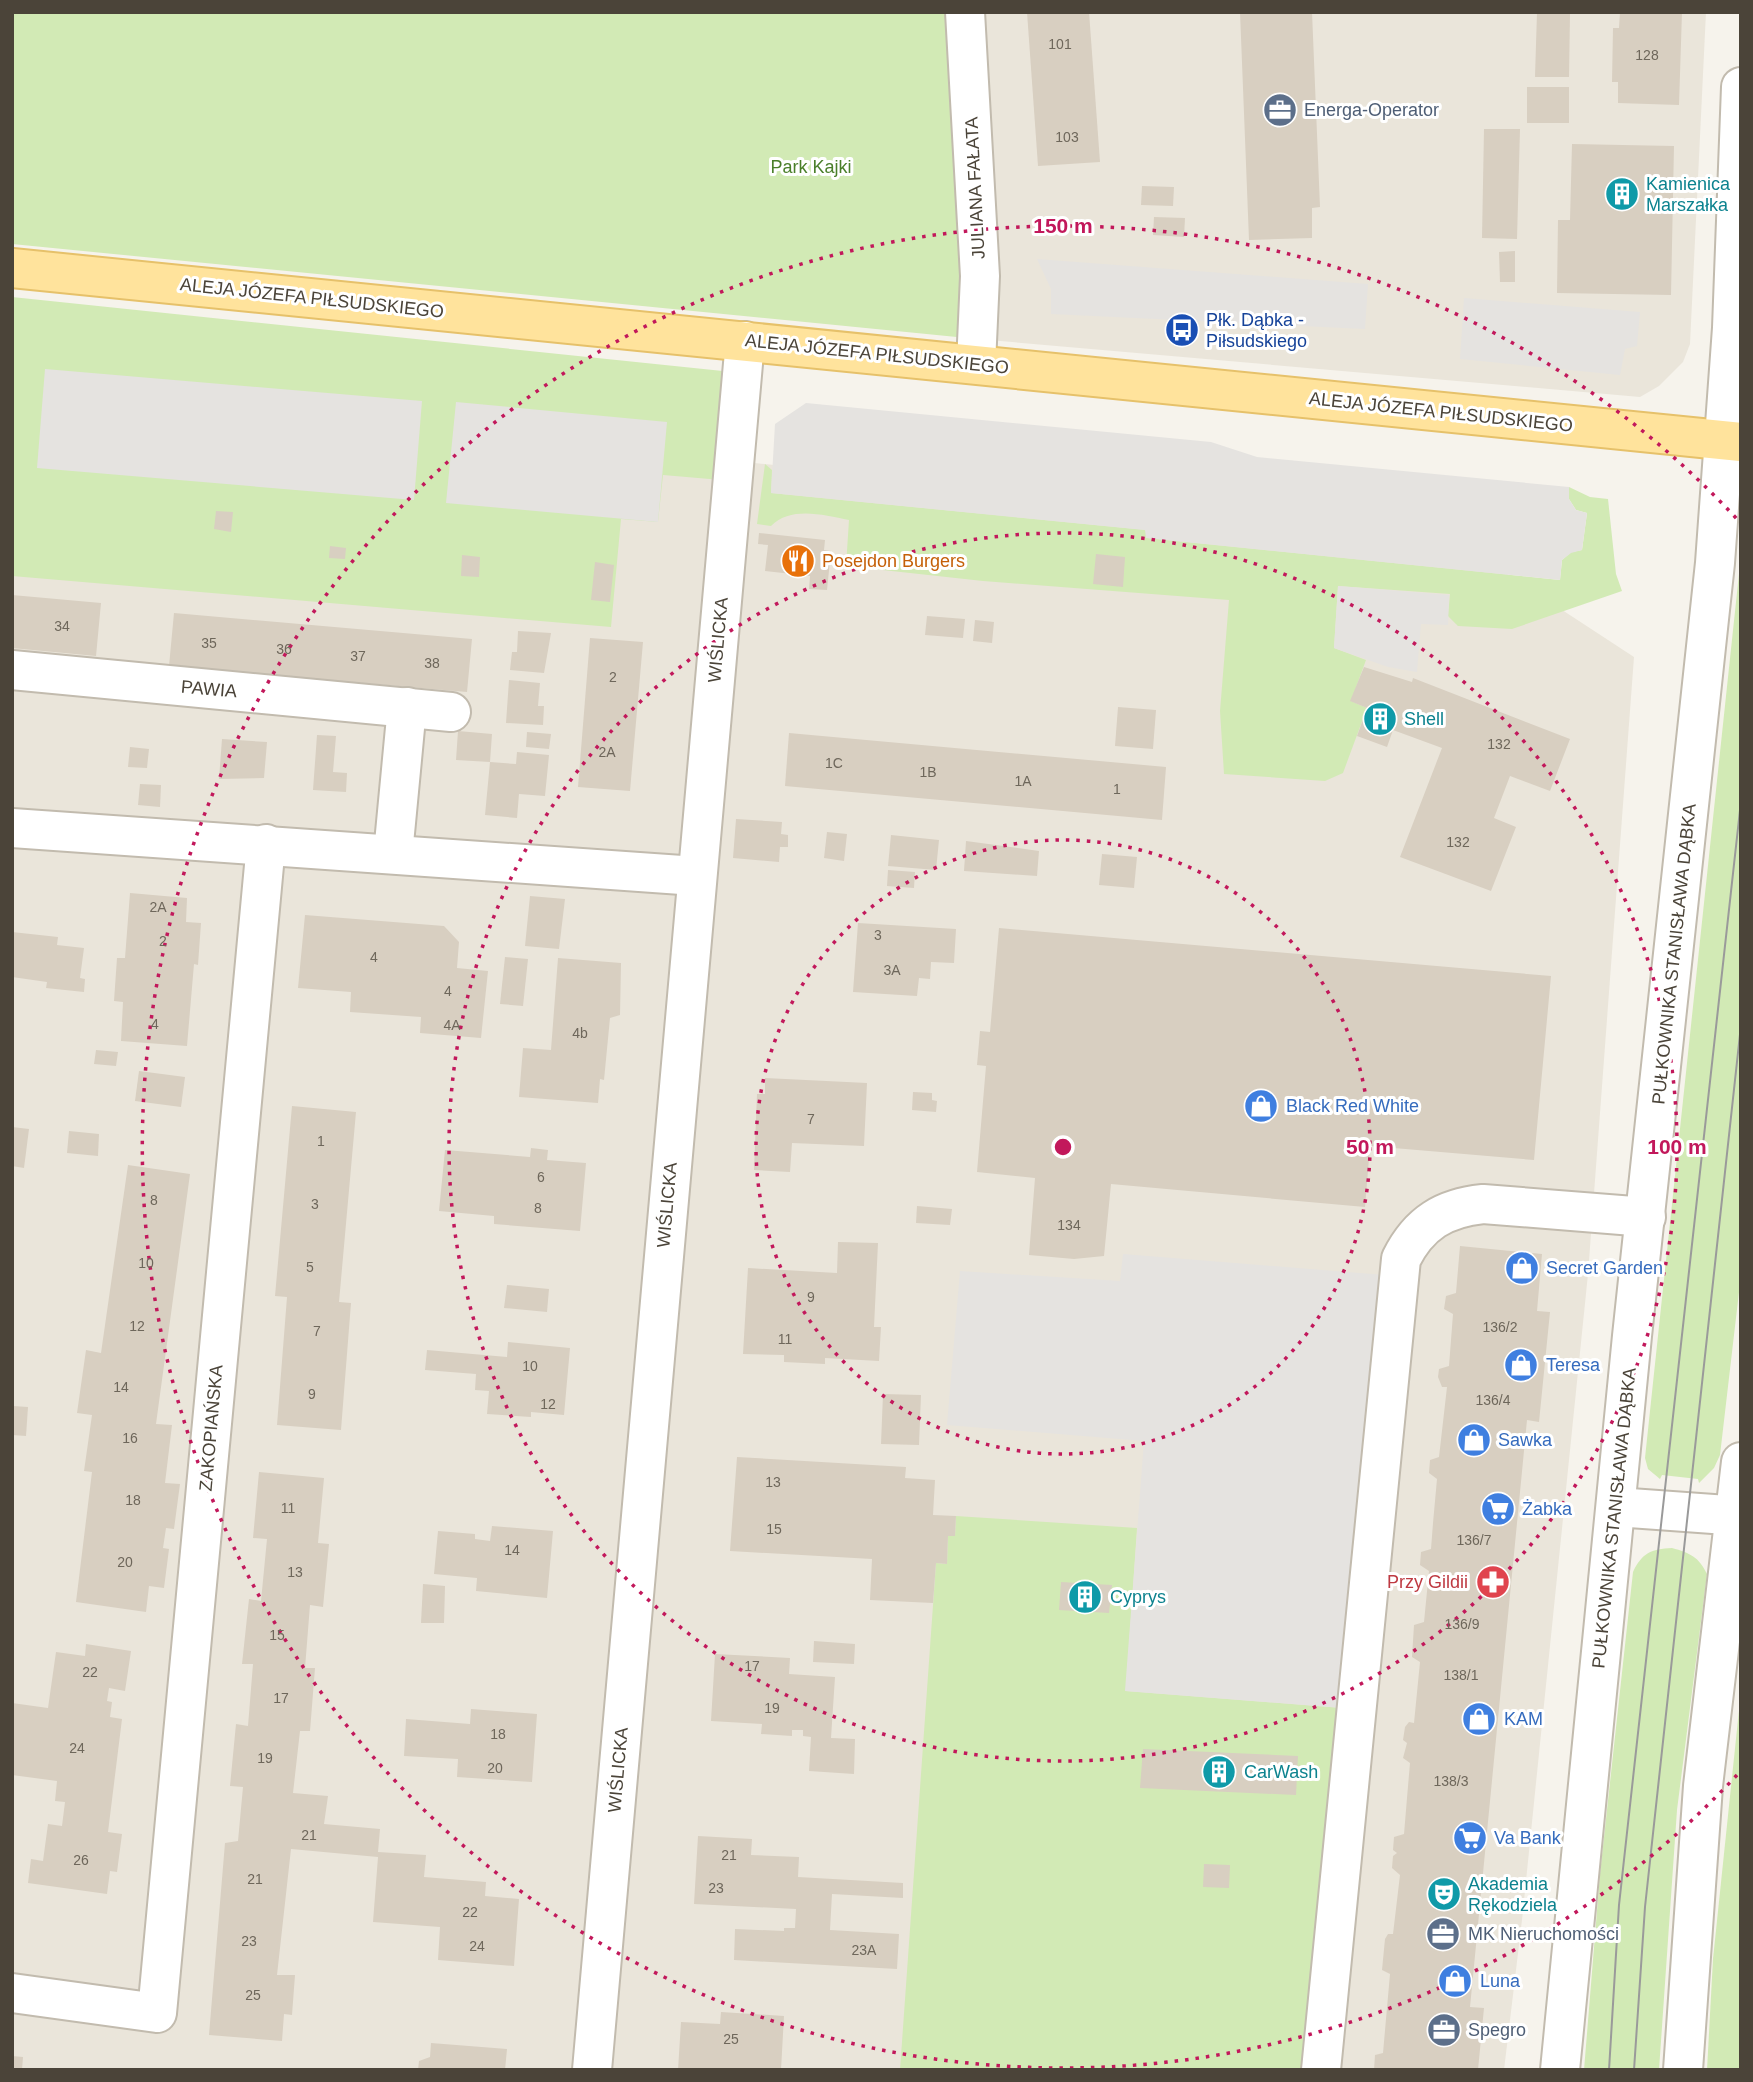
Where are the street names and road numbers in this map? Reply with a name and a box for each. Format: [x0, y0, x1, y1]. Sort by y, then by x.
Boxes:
street label: JULIANA FAŁATA [961, 116, 989, 260]
street label: ALEJA JÓZEFA PIŁSUDSKIEGO [179, 273, 445, 322]
street label: ALEJA JÓZEFA PIŁSUDSKIEGO [744, 329, 1010, 378]
street label: ALEJA JÓZEFA PIŁSUDSKIEGO [1308, 387, 1574, 436]
street label: WIŚLICKA [703, 596, 732, 684]
street label: PAWIA [180, 677, 238, 701]
street label: PUŁKOWNIKA STANISŁAWA DĄBKA [1648, 803, 1700, 1105]
street label: WIŚLICKA [652, 1161, 681, 1249]
street label: ZAKOPIAŃSKA [196, 1364, 226, 1492]
street label: PUŁKOWNIKA STANISŁAWA DĄBKA [1588, 1367, 1640, 1669]
street label: WIŚLICKA [603, 1726, 632, 1814]

